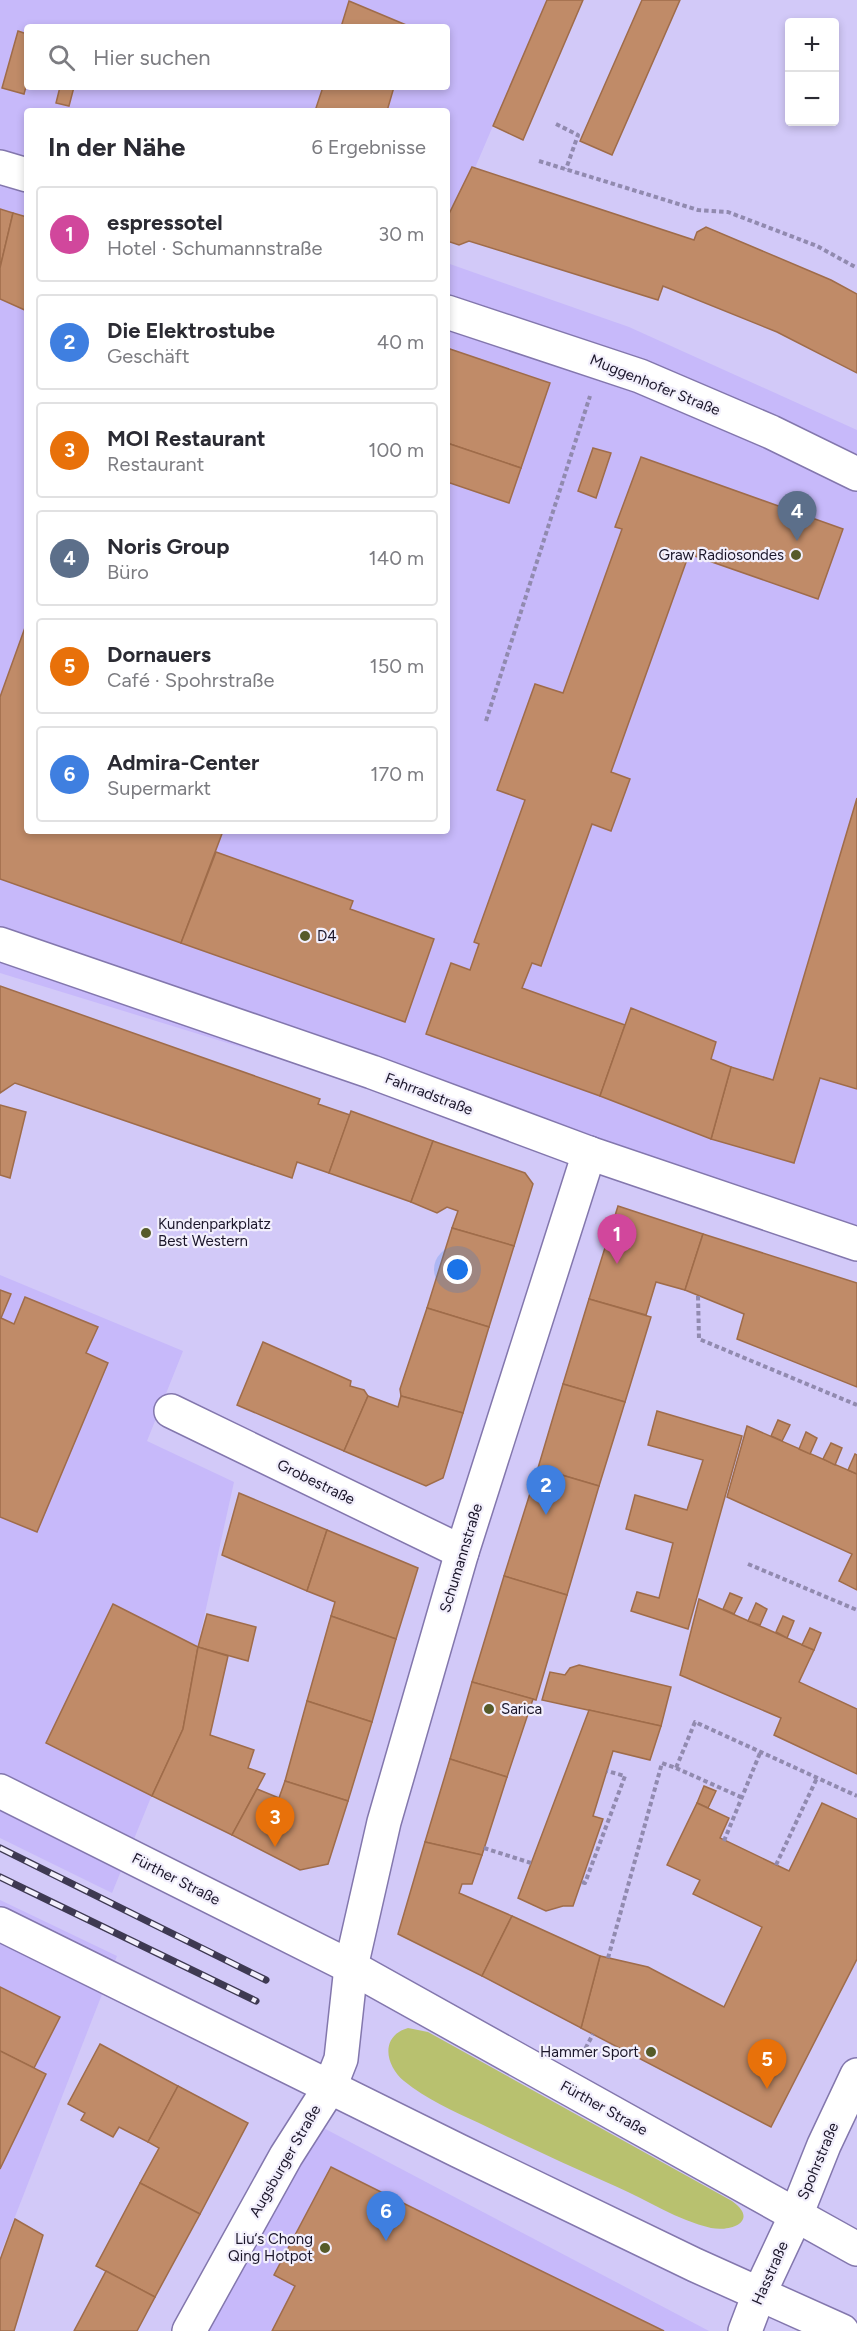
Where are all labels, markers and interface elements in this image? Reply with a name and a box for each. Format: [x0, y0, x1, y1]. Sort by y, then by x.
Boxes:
map controls [785, 18, 839, 126]
button: + [785, 18, 839, 72]
search box [24, 24, 450, 90]
icon: search [45, 41, 78, 74]
text: Hier suchen [93, 44, 211, 71]
button: − [785, 72, 839, 126]
text: In der Nähe [48, 131, 185, 163]
text: 6 Ergebnisse [311, 135, 426, 159]
text: espressotel [107, 209, 223, 236]
text: 1 [65, 222, 74, 246]
text: 30 m [378, 222, 424, 246]
text: Hotel · Schumannstraße [107, 236, 322, 260]
text: Die Elektrostube [107, 317, 275, 344]
text: 2 [64, 330, 75, 354]
text: 40 m [377, 330, 424, 354]
text: Geschäft [107, 344, 190, 368]
street label: Muggenhofer Straße [587, 351, 723, 419]
text: MOI Restaurant [107, 425, 266, 452]
text: 3 [64, 438, 75, 462]
text: 100 m [368, 438, 424, 462]
text: Restaurant [107, 452, 204, 476]
pin: 4 [778, 492, 816, 541]
text: Noris Group [107, 533, 230, 560]
text: 4 [63, 546, 76, 570]
text: 140 m [369, 546, 424, 570]
place label: Graw Radiosondes [658, 546, 784, 564]
marker: Graw Radiosondes [789, 548, 803, 562]
text: Büro [107, 560, 149, 584]
text: Dornauers [107, 641, 211, 668]
text: 5 [64, 654, 75, 678]
text: 150 m [369, 654, 424, 678]
text: Café · Spohrstraße [107, 668, 275, 692]
text: Admira-Center [107, 749, 259, 776]
text: 6 [64, 762, 75, 786]
text: 170 m [370, 762, 424, 786]
text: Supermarkt [107, 776, 211, 800]
place label: D4 [317, 927, 337, 945]
marker: D4 [298, 929, 312, 943]
street label: Fahrradstraße [383, 1069, 475, 1119]
pin: 1 [598, 1214, 636, 1264]
place label: Kundenparkplatz Best Western [158, 1215, 271, 1250]
marker: Kundenparkplatz Best Western [139, 1226, 153, 1240]
your location [443, 1255, 472, 1284]
street label: Grobestraße [274, 1455, 358, 1509]
pin: 2 [526, 1466, 566, 1515]
street label: Schumannstraße [436, 1501, 486, 1615]
place label: Sarica [501, 1700, 542, 1718]
marker: Sarica [482, 1702, 496, 1716]
pin: 3 [256, 1798, 294, 1847]
street label: Fürther Straße [129, 1849, 223, 1909]
pin: 5 [748, 2040, 786, 2089]
place label: Hammer Sport [540, 2043, 639, 2061]
marker: Hammer Sport [644, 2045, 658, 2059]
street label: Fürther Straße [557, 2077, 651, 2139]
street label: Augsburger Straße [246, 2102, 324, 2220]
street label: Spohrstraße [794, 2120, 842, 2202]
pin: 6 [366, 2192, 406, 2241]
place label: Liu‘s Chong Qing Hotpot [228, 2230, 313, 2265]
street label: Hasstraße [748, 2238, 792, 2308]
marker: Liu‘s Chong Qing Hotpot [318, 2241, 332, 2255]

